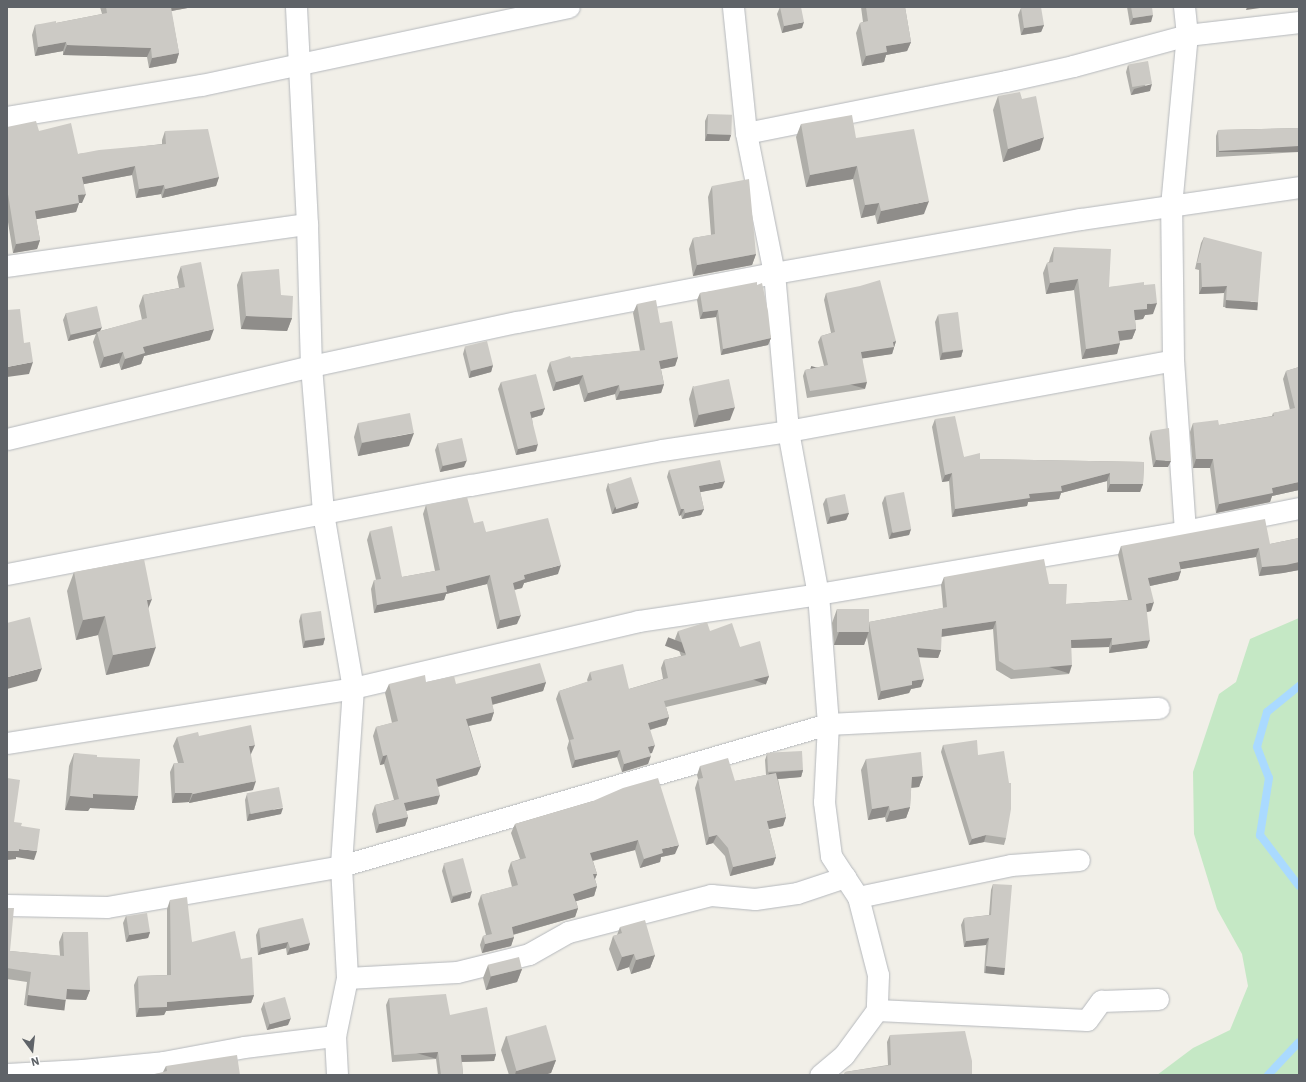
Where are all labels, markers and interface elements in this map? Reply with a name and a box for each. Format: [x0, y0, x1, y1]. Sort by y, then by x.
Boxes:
north arrow [12, 1030, 52, 1070]
text: N [29, 1054, 41, 1069]

